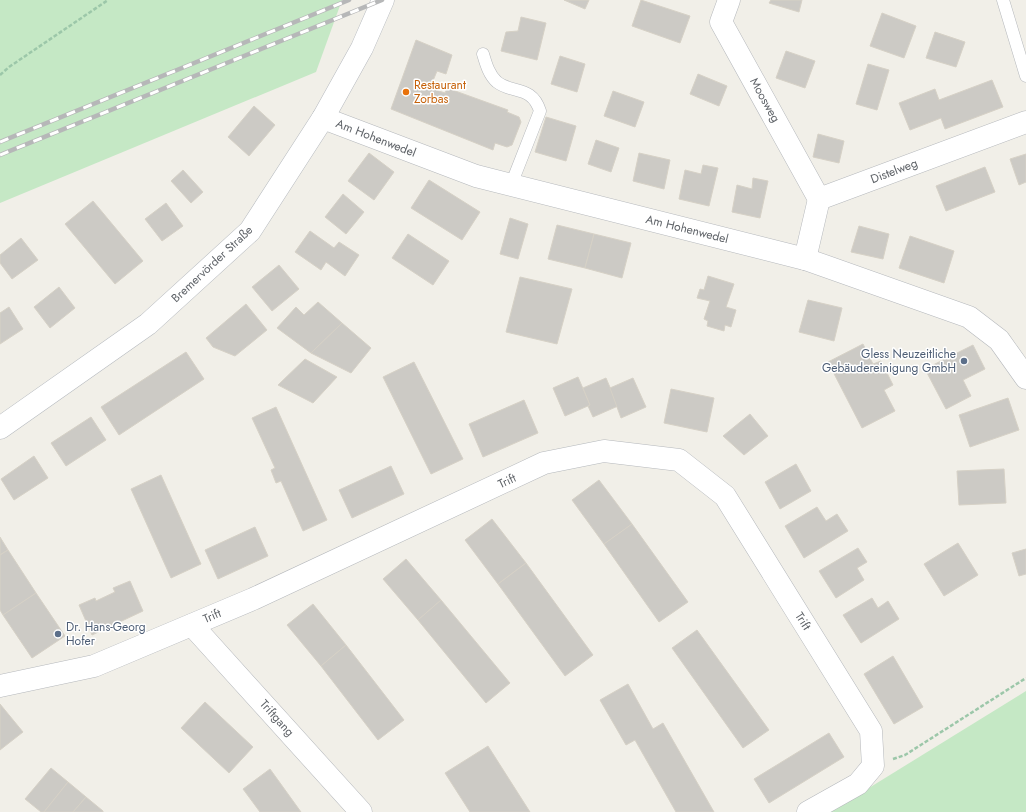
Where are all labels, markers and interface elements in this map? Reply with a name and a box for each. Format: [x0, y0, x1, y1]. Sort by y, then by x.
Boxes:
street label: Moosweg [745, 74, 785, 126]
place label: Restaurant Zorbas [414, 76, 466, 108]
marker: Restaurant Zorbas [401, 87, 411, 97]
street label: Am Hohenwedel [333, 114, 419, 162]
street label: Distelweg [868, 154, 920, 188]
street label: Am Hohenwedel [644, 210, 730, 248]
street label: Bremervörder Straße [167, 221, 257, 307]
place label: Gless Neuzeitliche Gebäudereinigung GmbH [822, 345, 956, 377]
marker: Gless Neuzeitliche Gebäudereinigung GmbH [959, 356, 969, 366]
street label: Trift [495, 469, 519, 493]
street label: Trift [200, 604, 224, 628]
street label: Trift [791, 609, 816, 634]
place label: Dr. Hans-Georg Hofer [66, 618, 146, 650]
marker: Dr. Hans-Georg Hofer [53, 629, 63, 639]
street label: Triftgang [256, 696, 298, 740]

